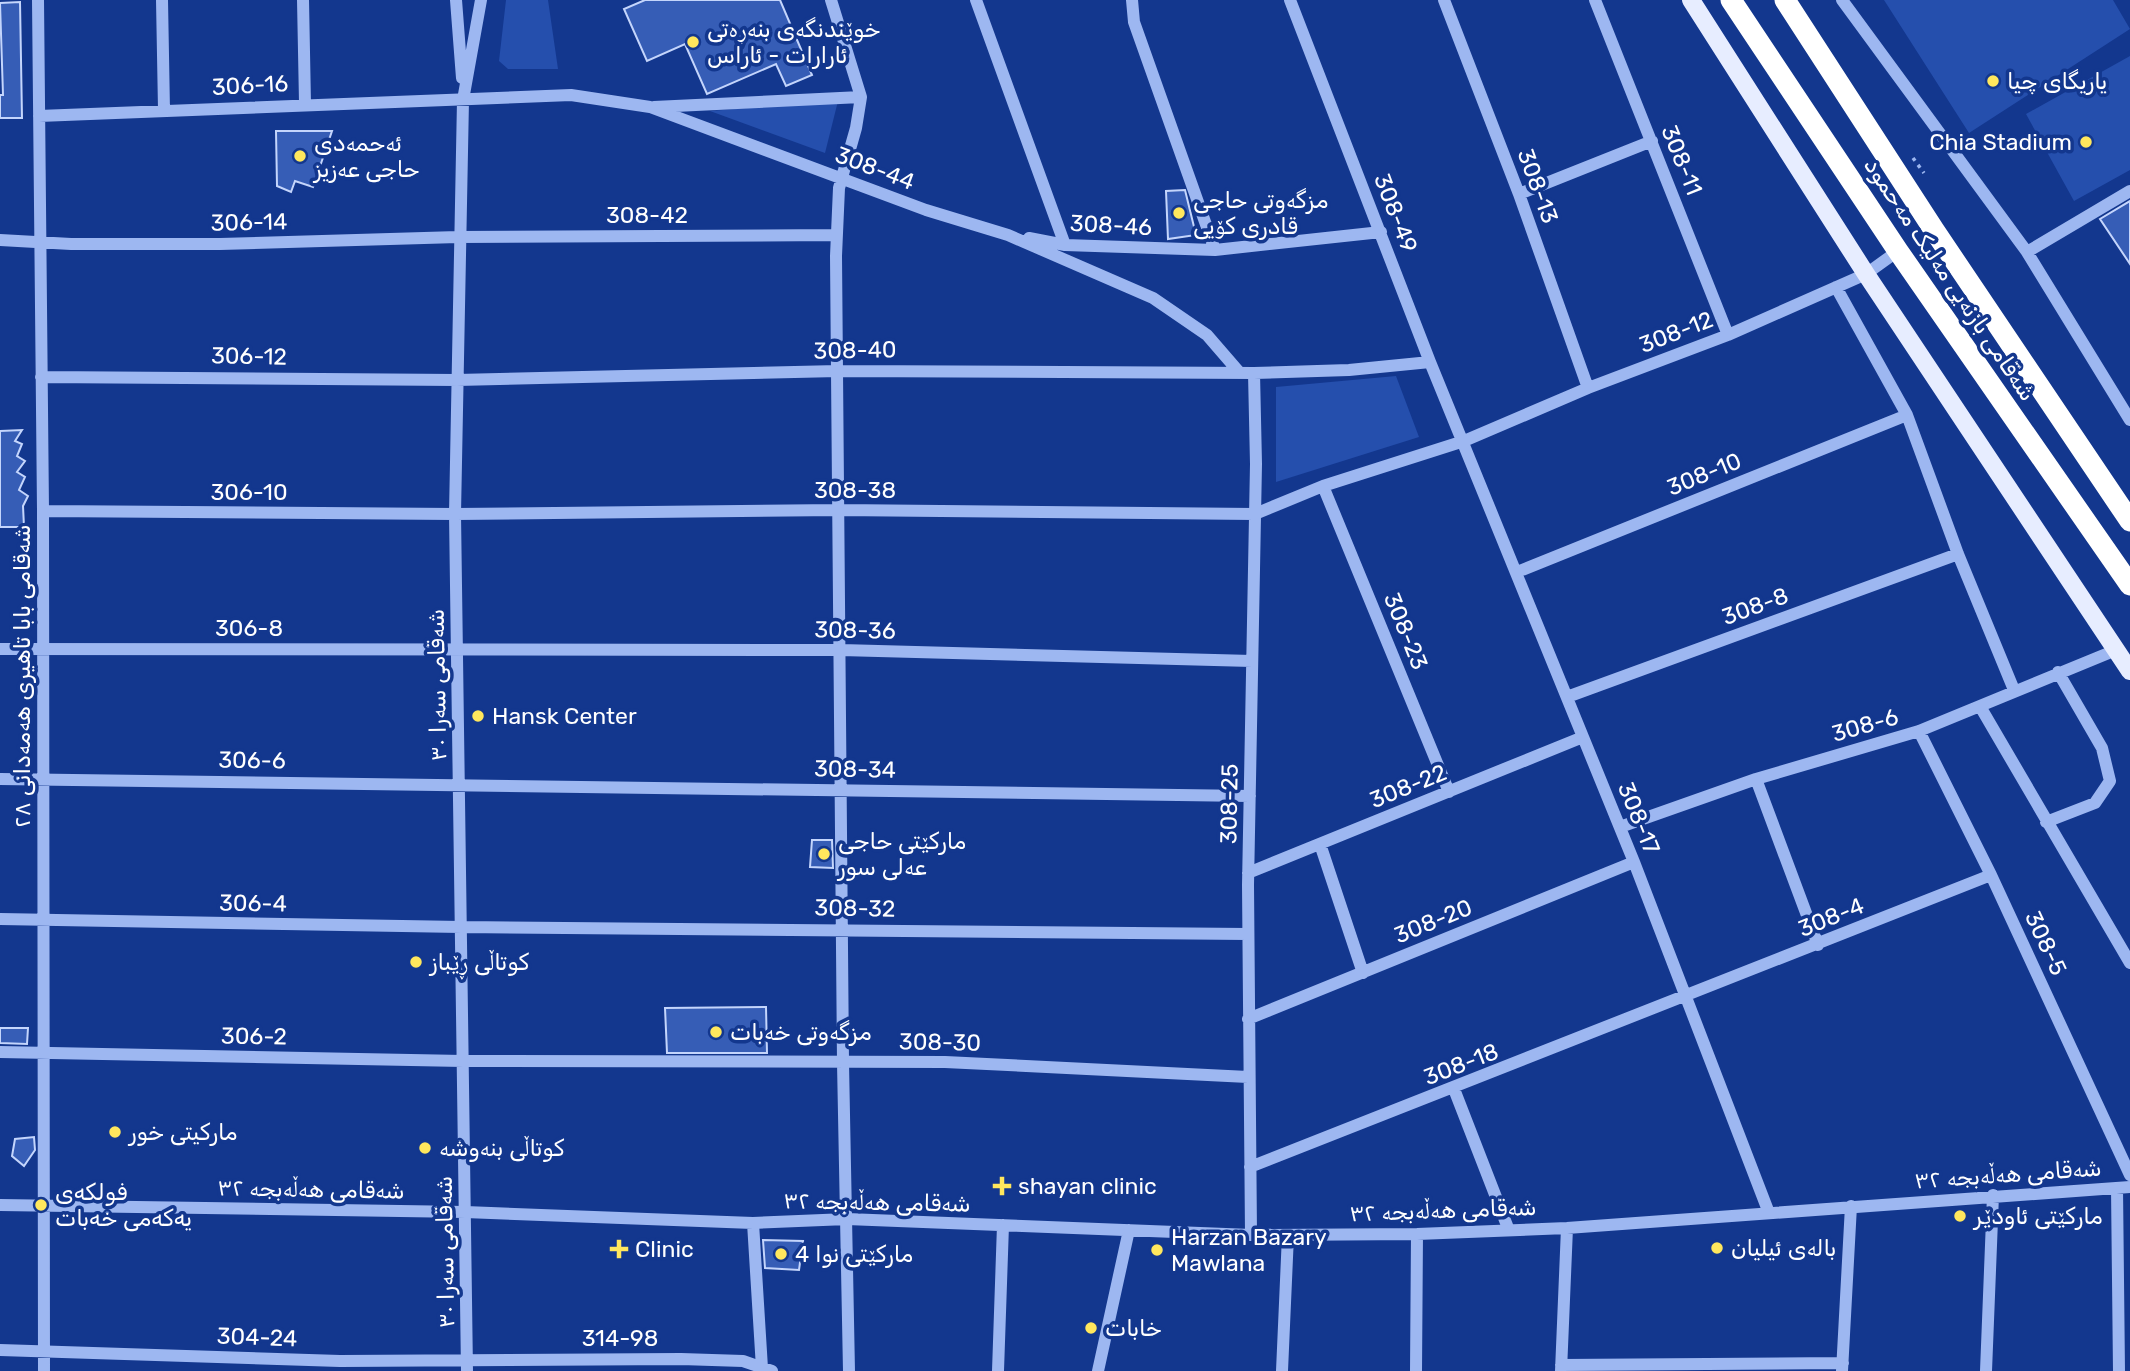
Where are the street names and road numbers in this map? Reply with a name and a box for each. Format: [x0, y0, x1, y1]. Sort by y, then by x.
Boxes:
street label: 306-16 [211, 69, 289, 101]
street label: 308-11 [1655, 121, 1709, 199]
street label: 308-44 [831, 140, 919, 196]
street label: 308-13 [1512, 145, 1564, 227]
street label: شەقامی بازنەیی مەلیک مەحمود [1858, 152, 2042, 406]
street label: 308-49 [1368, 170, 1424, 256]
street label: 308-42 [606, 201, 688, 229]
street label: 306-14 [210, 207, 288, 237]
street label: 308-46 [1069, 209, 1153, 241]
street label: 308-12 [1635, 305, 1717, 359]
street label: 308-40 [813, 335, 897, 365]
street label: 306-12 [211, 341, 287, 371]
street label: 308-10 [1663, 446, 1745, 502]
street label: 308-38 [814, 476, 896, 504]
street label: 306-10 [210, 478, 288, 506]
street label: شەقامی بابا تاهیری هەمەدانی ٢٨ [8, 524, 36, 828]
street label: 308-8 [1718, 581, 1792, 631]
street label: 308-23 [1378, 588, 1434, 674]
street label: شەقامی سەرا ٣٠ [422, 609, 452, 761]
street label: 306-8 [215, 614, 283, 642]
street label: 308-36 [814, 615, 896, 645]
street label: 308-6 [1828, 702, 1902, 748]
street label: 306-6 [218, 745, 286, 775]
street label: 308-34 [814, 754, 896, 784]
street label: 308-22 [1366, 758, 1450, 814]
street label: 308-25 [1214, 764, 1244, 844]
street label: 308-17 [1612, 778, 1666, 858]
street label: 306-4 [219, 888, 287, 918]
street label: 308-4 [1794, 891, 1868, 943]
street label: 308-32 [814, 893, 896, 923]
street label: 308-20 [1390, 893, 1476, 949]
street label: 308-5 [2019, 906, 2073, 980]
street label: 306-2 [221, 1021, 287, 1051]
street label: 308-30 [899, 1027, 981, 1057]
street label: 308-18 [1420, 1037, 1502, 1091]
street label: شەقامی هەڵەبجە ٣٢ [1914, 1153, 2102, 1195]
street label: شەقامی هەڵەبجە ٣٢ [217, 1173, 405, 1205]
street label: شەقامی سەرا ٣٠ [430, 1176, 460, 1328]
street label: شەقامی هەڵەبجە ٣٢ [783, 1186, 971, 1218]
street label: شەقامی هەڵەبجە ٣٢ [1349, 1193, 1537, 1227]
street label: 304-24 [216, 1322, 298, 1352]
street label: 314-98 [582, 1324, 658, 1352]

